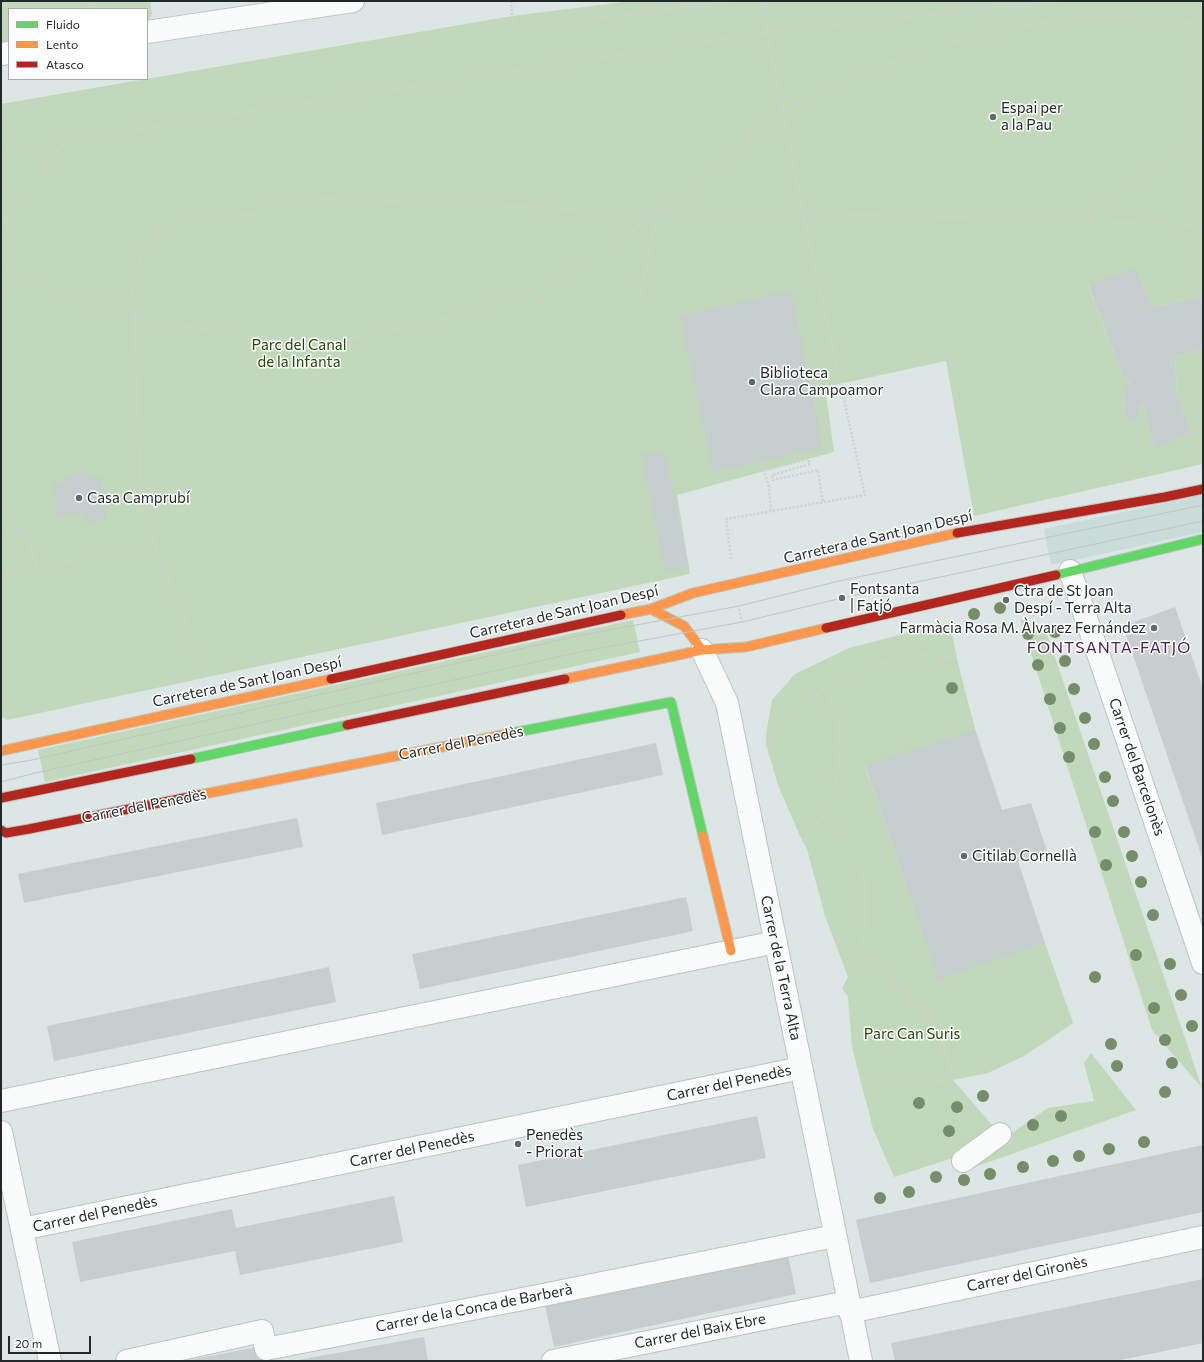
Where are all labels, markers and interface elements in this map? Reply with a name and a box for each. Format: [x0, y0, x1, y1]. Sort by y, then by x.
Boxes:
legend [8, 8, 148, 80]
text: Fluido [46, 17, 80, 31]
text: Lento [46, 37, 78, 51]
text: Atasco [46, 57, 84, 71]
place label: Espai per a la Pau [1001, 99, 1063, 134]
marker: Espai per a la Pau [988, 112, 998, 122]
park label: Parc del Canal de la Infanta [252, 336, 346, 371]
place label: Biblioteca Clara Campoamor [760, 364, 883, 399]
marker: Biblioteca Clara Campoamor [747, 377, 757, 387]
place label: Casa Camprubí [87, 489, 190, 507]
marker: Casa Camprubí [74, 493, 84, 503]
street label: Carretera de Sant Joan Despí [782, 507, 974, 567]
place label: Fontsanta | Fatjó [850, 580, 919, 615]
street label: Carretera de Sant Joan Despí [468, 582, 660, 642]
place label: Ctra de St Joan Despí - Terra Alta [1014, 582, 1132, 617]
marker: Fontsanta | Fatjó [837, 593, 847, 603]
marker: Ctra de St Joan Despí - Terra Alta [1001, 595, 1011, 605]
place label: Farmàcia Rosa M. Àlvarez Fernández [900, 619, 1146, 637]
marker: Farmàcia Rosa M. Àlvarez Fernández [1149, 623, 1159, 633]
district label: FONTSANTA-FATJÓ [1027, 638, 1191, 658]
street label: Carretera de Sant Joan Despí [151, 653, 343, 711]
street label: Carrer del Barcelonès [1105, 696, 1169, 838]
street label: Carrer del Penedès [397, 722, 525, 764]
street label: Carrer del Penedès [80, 785, 208, 827]
place label: Citilab Cornellà [972, 847, 1077, 865]
marker: Citilab Cornellà [959, 851, 969, 861]
street label: Carrer de la Terra Alta [757, 894, 805, 1042]
park label: Parc Can Suris [864, 1025, 960, 1043]
street label: Carrer del Penedès [665, 1061, 793, 1105]
place label: Penedès - Priorat [526, 1126, 583, 1161]
street label: Carrer del Penedès [348, 1127, 476, 1171]
marker: Penedès - Priorat [513, 1139, 523, 1149]
street label: Carrer del Penedès [31, 1192, 159, 1236]
street label: Carrer del Gironès [965, 1252, 1089, 1296]
street label: Carrer de la Conca de Barberà [374, 1280, 574, 1336]
street label: Carrer del Baix Ebre [633, 1309, 767, 1353]
scale bar [10, 1328, 93, 1354]
text: 20 m [15, 1336, 42, 1350]

